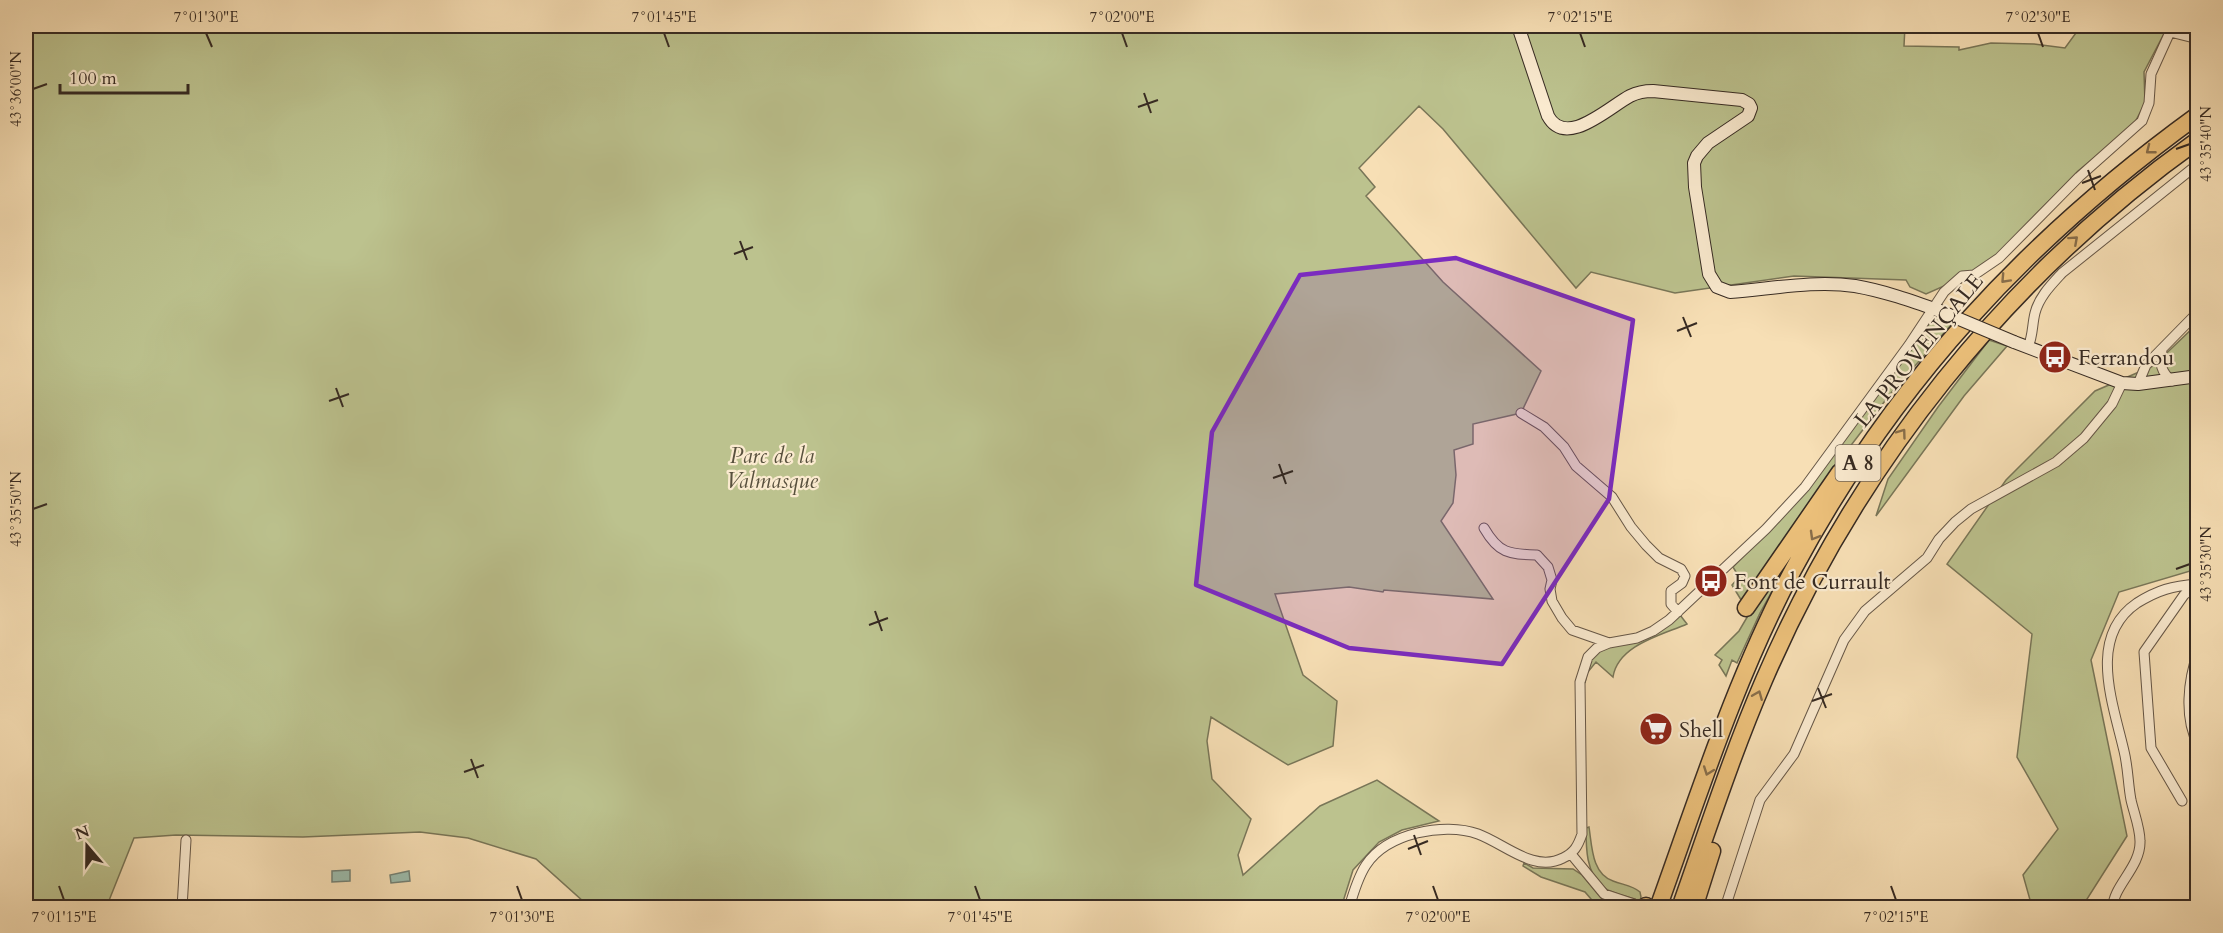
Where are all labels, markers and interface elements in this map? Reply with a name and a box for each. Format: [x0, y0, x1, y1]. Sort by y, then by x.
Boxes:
text: 7°01'30"E [174, 7, 238, 27]
text: 7°01'45"E [632, 7, 696, 27]
text: 7°02'00"E [1090, 7, 1154, 27]
text: 7°02'15"E [1548, 7, 1612, 27]
text: 7°02'30"E [2006, 7, 2070, 27]
text: 43°36'00"N [6, 51, 26, 127]
scale bar [60, 57, 188, 95]
text: 100 m [69, 66, 117, 91]
text: 43°35'40"N [2196, 106, 2216, 182]
one-way arrow [2146, 143, 2157, 154]
one-way arrow [2067, 237, 2078, 248]
street label: LA PROVENÇALE [1847, 267, 1990, 434]
one-way arrow [2001, 273, 2012, 283]
bus stop icon: Ferrandou [2037, 339, 2073, 375]
place label: Ferrandou [2078, 343, 2174, 373]
one-way arrow [1895, 428, 1906, 439]
park label: Parc de la Valmasque [726, 441, 819, 496]
road number: A 8 [1836, 445, 1880, 481]
text: 43°35'50"N [6, 471, 26, 547]
text: 43°35'30"N [2196, 526, 2216, 602]
one-way arrow [1809, 530, 1821, 540]
bus stop icon: Font de Currault [1693, 563, 1729, 599]
place label: Font de Currault [1734, 567, 1891, 597]
one-way arrow [1751, 690, 1763, 701]
supermarket icon: Shell [1638, 711, 1674, 747]
place label: Shell [1679, 715, 1724, 745]
one-way arrow [1702, 765, 1715, 776]
north arrow [57, 816, 117, 876]
text: N [72, 820, 93, 846]
text: 7°01'15"E [32, 907, 96, 927]
text: 7°01'30"E [490, 907, 554, 927]
text: 7°01'45"E [948, 907, 1012, 927]
text: 7°02'00"E [1406, 907, 1470, 927]
text: 7°02'15"E [1864, 907, 1928, 927]

